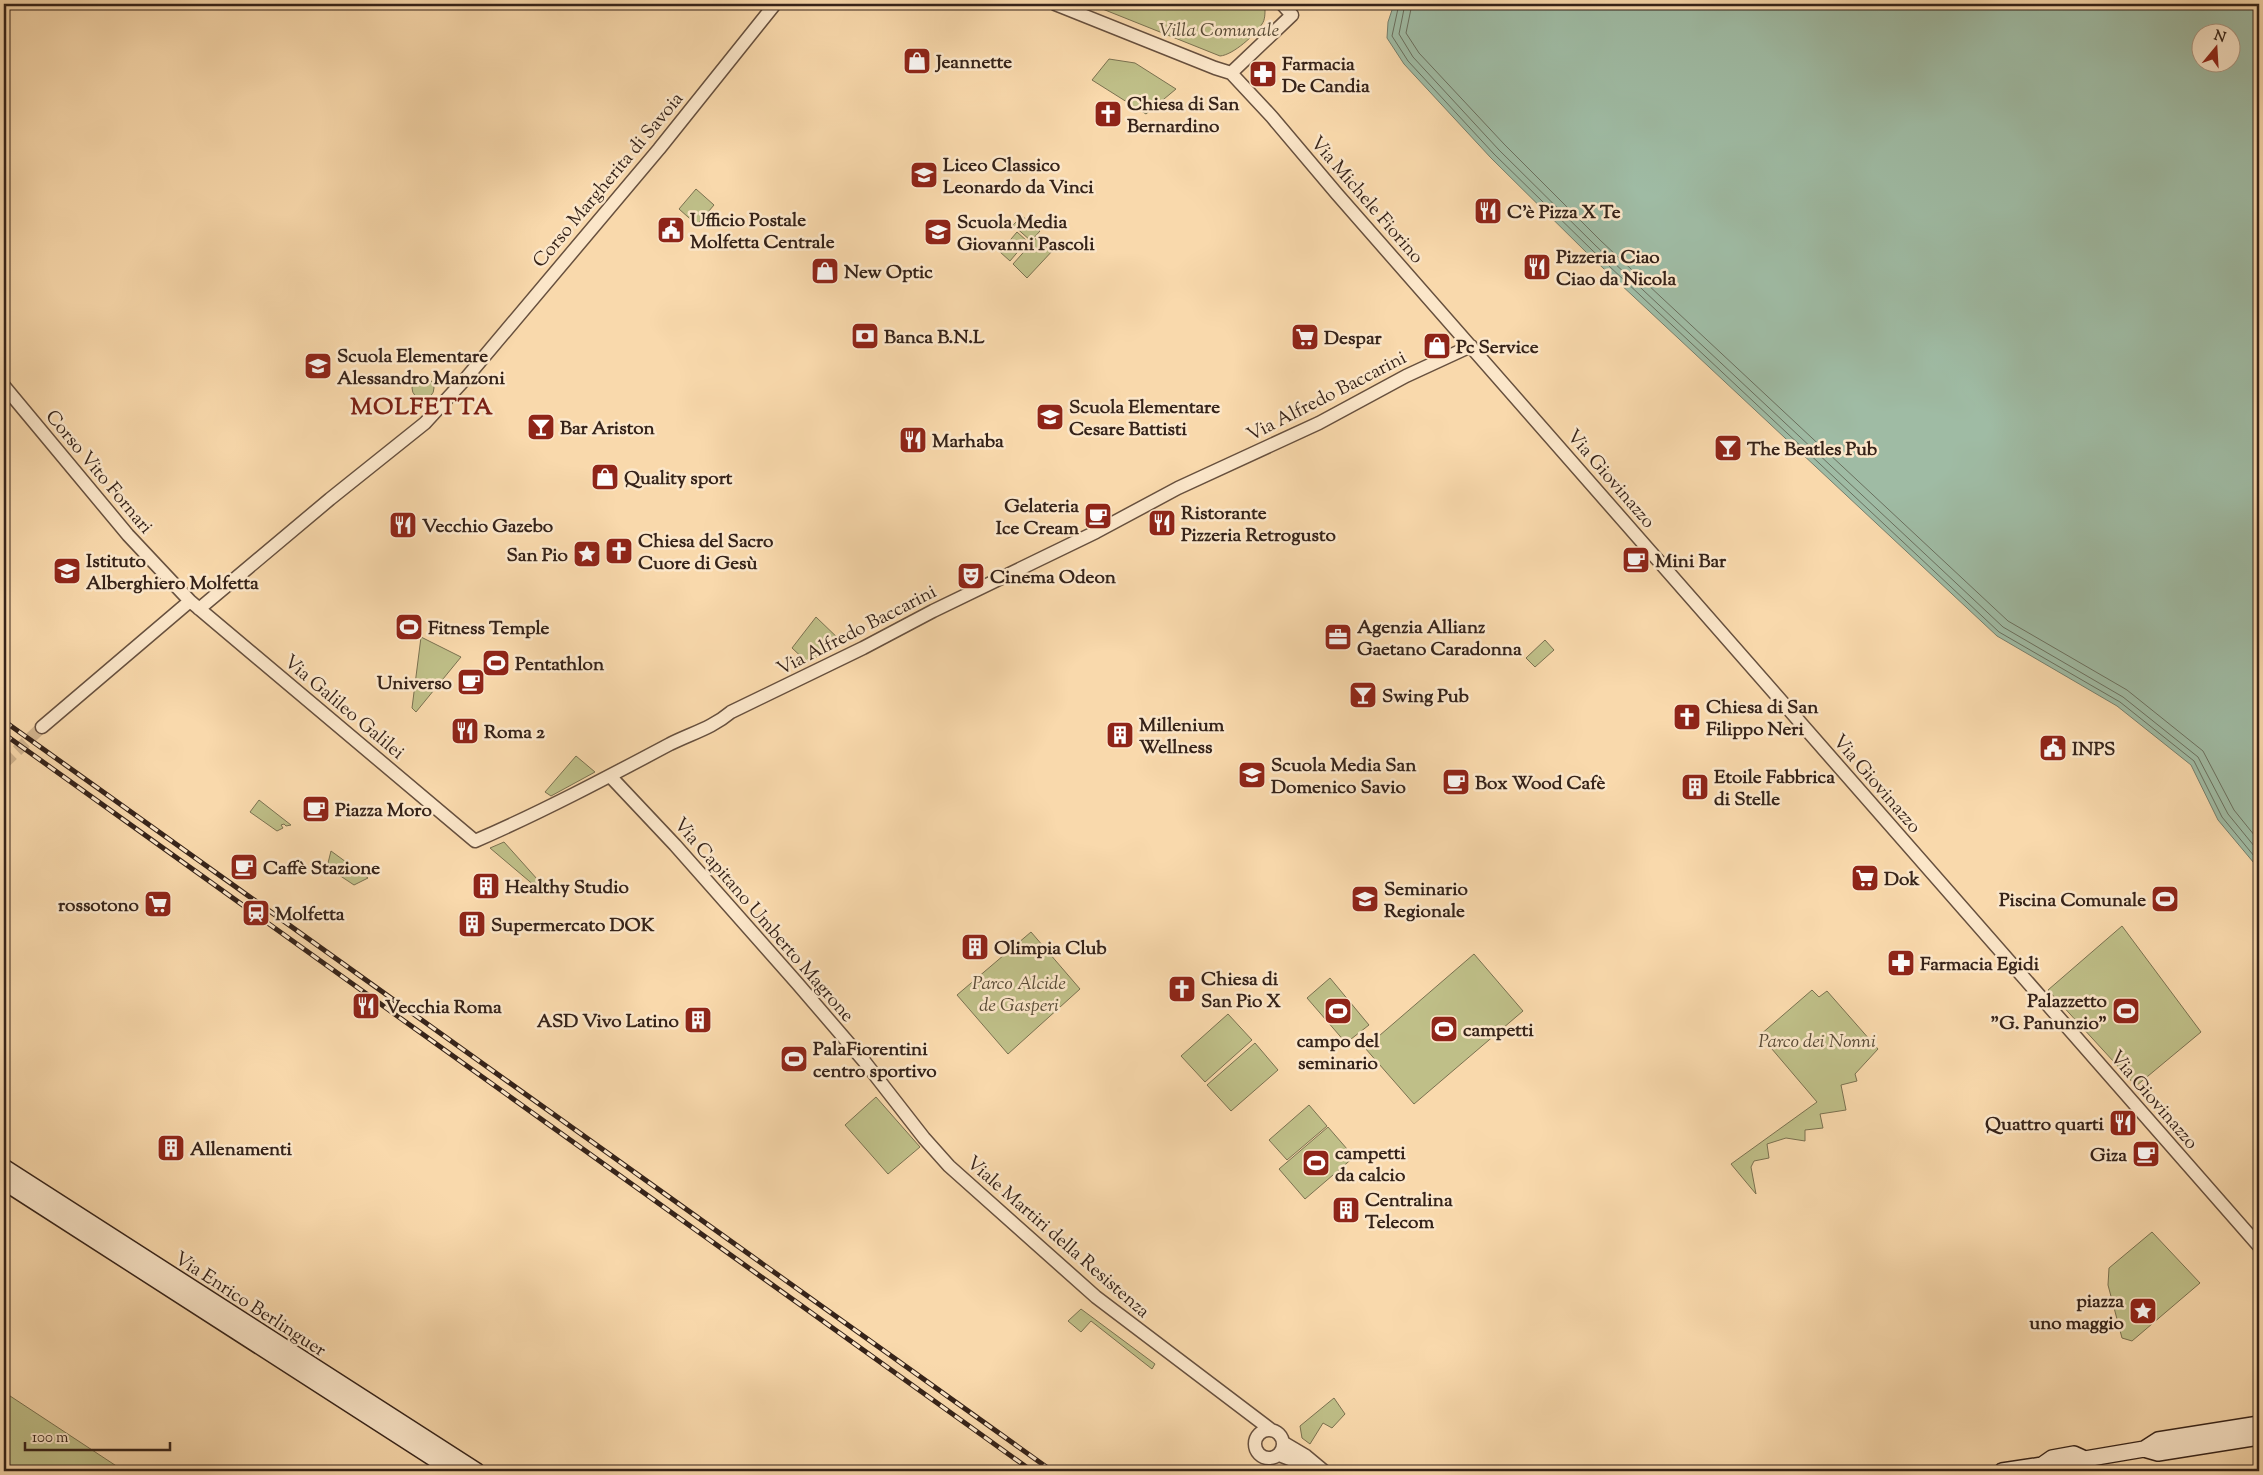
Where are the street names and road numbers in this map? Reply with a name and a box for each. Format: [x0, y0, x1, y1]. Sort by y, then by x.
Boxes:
street label: Corso Margherita di Savoia [527, 87, 691, 274]
street label: Via Michele Fiorino [1303, 131, 1429, 270]
street label: Via Alfredo Baccarini [1243, 345, 1412, 449]
street label: Corso Vito Fornari [38, 405, 158, 541]
street label: Via Giovinazzo [1560, 424, 1661, 535]
street label: Via Alfredo Baccarini [773, 579, 942, 683]
street label: Via Galileo Galilei [277, 649, 410, 767]
street label: Via Giovinazzo [1826, 729, 1927, 840]
street label: Via Capitano Umberto Magrone [666, 812, 860, 1029]
street label: Via Giovinazzo [2103, 1045, 2204, 1156]
street label: Viale Martiri della Resistenza [960, 1150, 1155, 1325]
street label: Via Enrico Berlinguer [168, 1246, 331, 1364]

